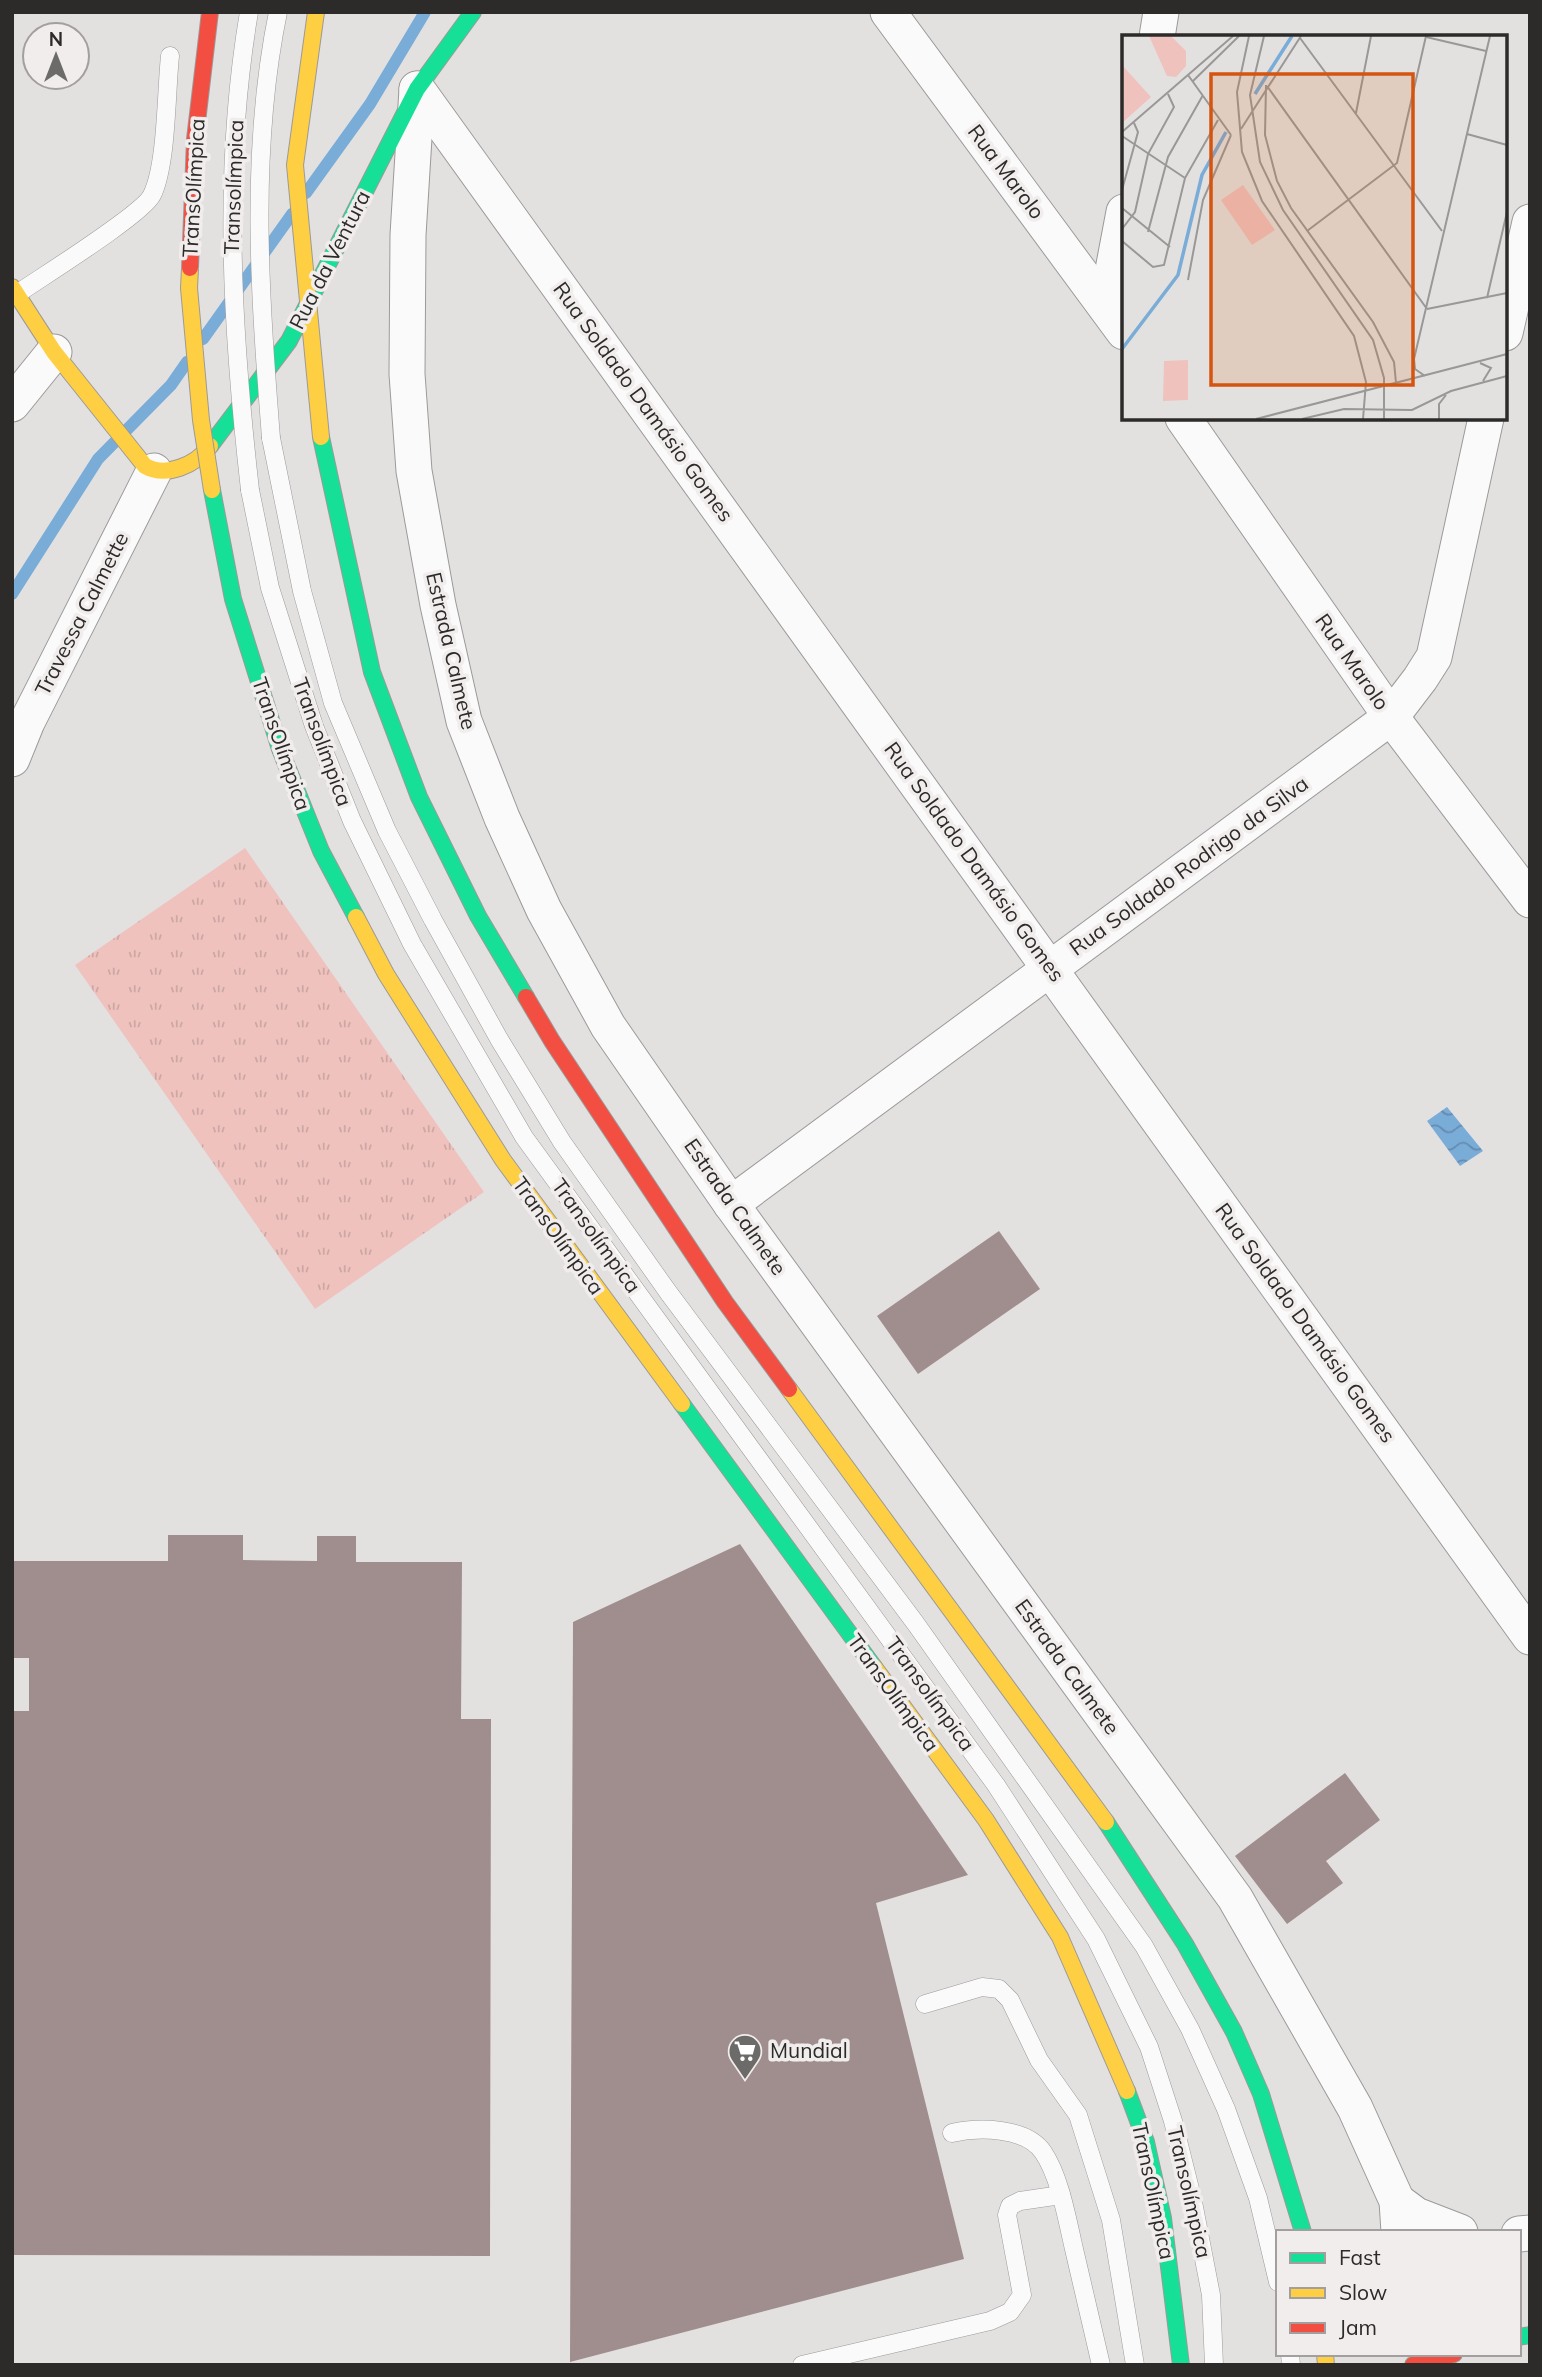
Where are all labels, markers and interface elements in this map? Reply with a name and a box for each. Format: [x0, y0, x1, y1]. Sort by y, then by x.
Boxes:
north arrow [21, 21, 91, 91]
text: N [49, 27, 63, 51]
inset map [1122, 35, 1507, 420]
street label: TransOlímpica [176, 118, 210, 258]
street label: Transolímpica [218, 119, 248, 255]
street label: Rua Marolo [963, 119, 1051, 224]
street label: Rua da Ventura [283, 186, 375, 333]
street label: Rua Soldado Damásio Gomes [548, 277, 740, 526]
street label: Travessa Calmette [29, 528, 133, 699]
street label: Estrada Calmete [421, 570, 483, 732]
street label: Rua Marolo [1310, 608, 1396, 715]
street label: TransOlímpica [247, 674, 317, 814]
street label: Transolímpica [288, 674, 358, 809]
street label: Rua Soldado Damásio Gomes [879, 737, 1071, 986]
street label: Rua Soldado Rodrigo da Silva [1064, 770, 1313, 961]
street label: Estrada Calmete [679, 1133, 793, 1280]
street label: TransOlímpica [507, 1172, 610, 1299]
street label: Transolímpica [547, 1173, 647, 1298]
street label: Rua Soldado Damásio Gomes [1210, 1198, 1402, 1447]
street label: Estrada Calmete [1010, 1594, 1126, 1739]
street label: TransOlímpica [842, 1629, 945, 1756]
street label: Transolímpica [881, 1631, 981, 1756]
supermarket icon: Mundial [726, 2032, 764, 2081]
place label: Mundial [770, 2037, 848, 2063]
street label: TransOlímpica [1127, 2120, 1181, 2262]
street label: Transolímpica [1162, 2123, 1218, 2260]
legend [1276, 2230, 1521, 2356]
text: Fast [1339, 2244, 1381, 2270]
text: Slow [1339, 2279, 1387, 2305]
text: Jam [1339, 2314, 1377, 2340]

